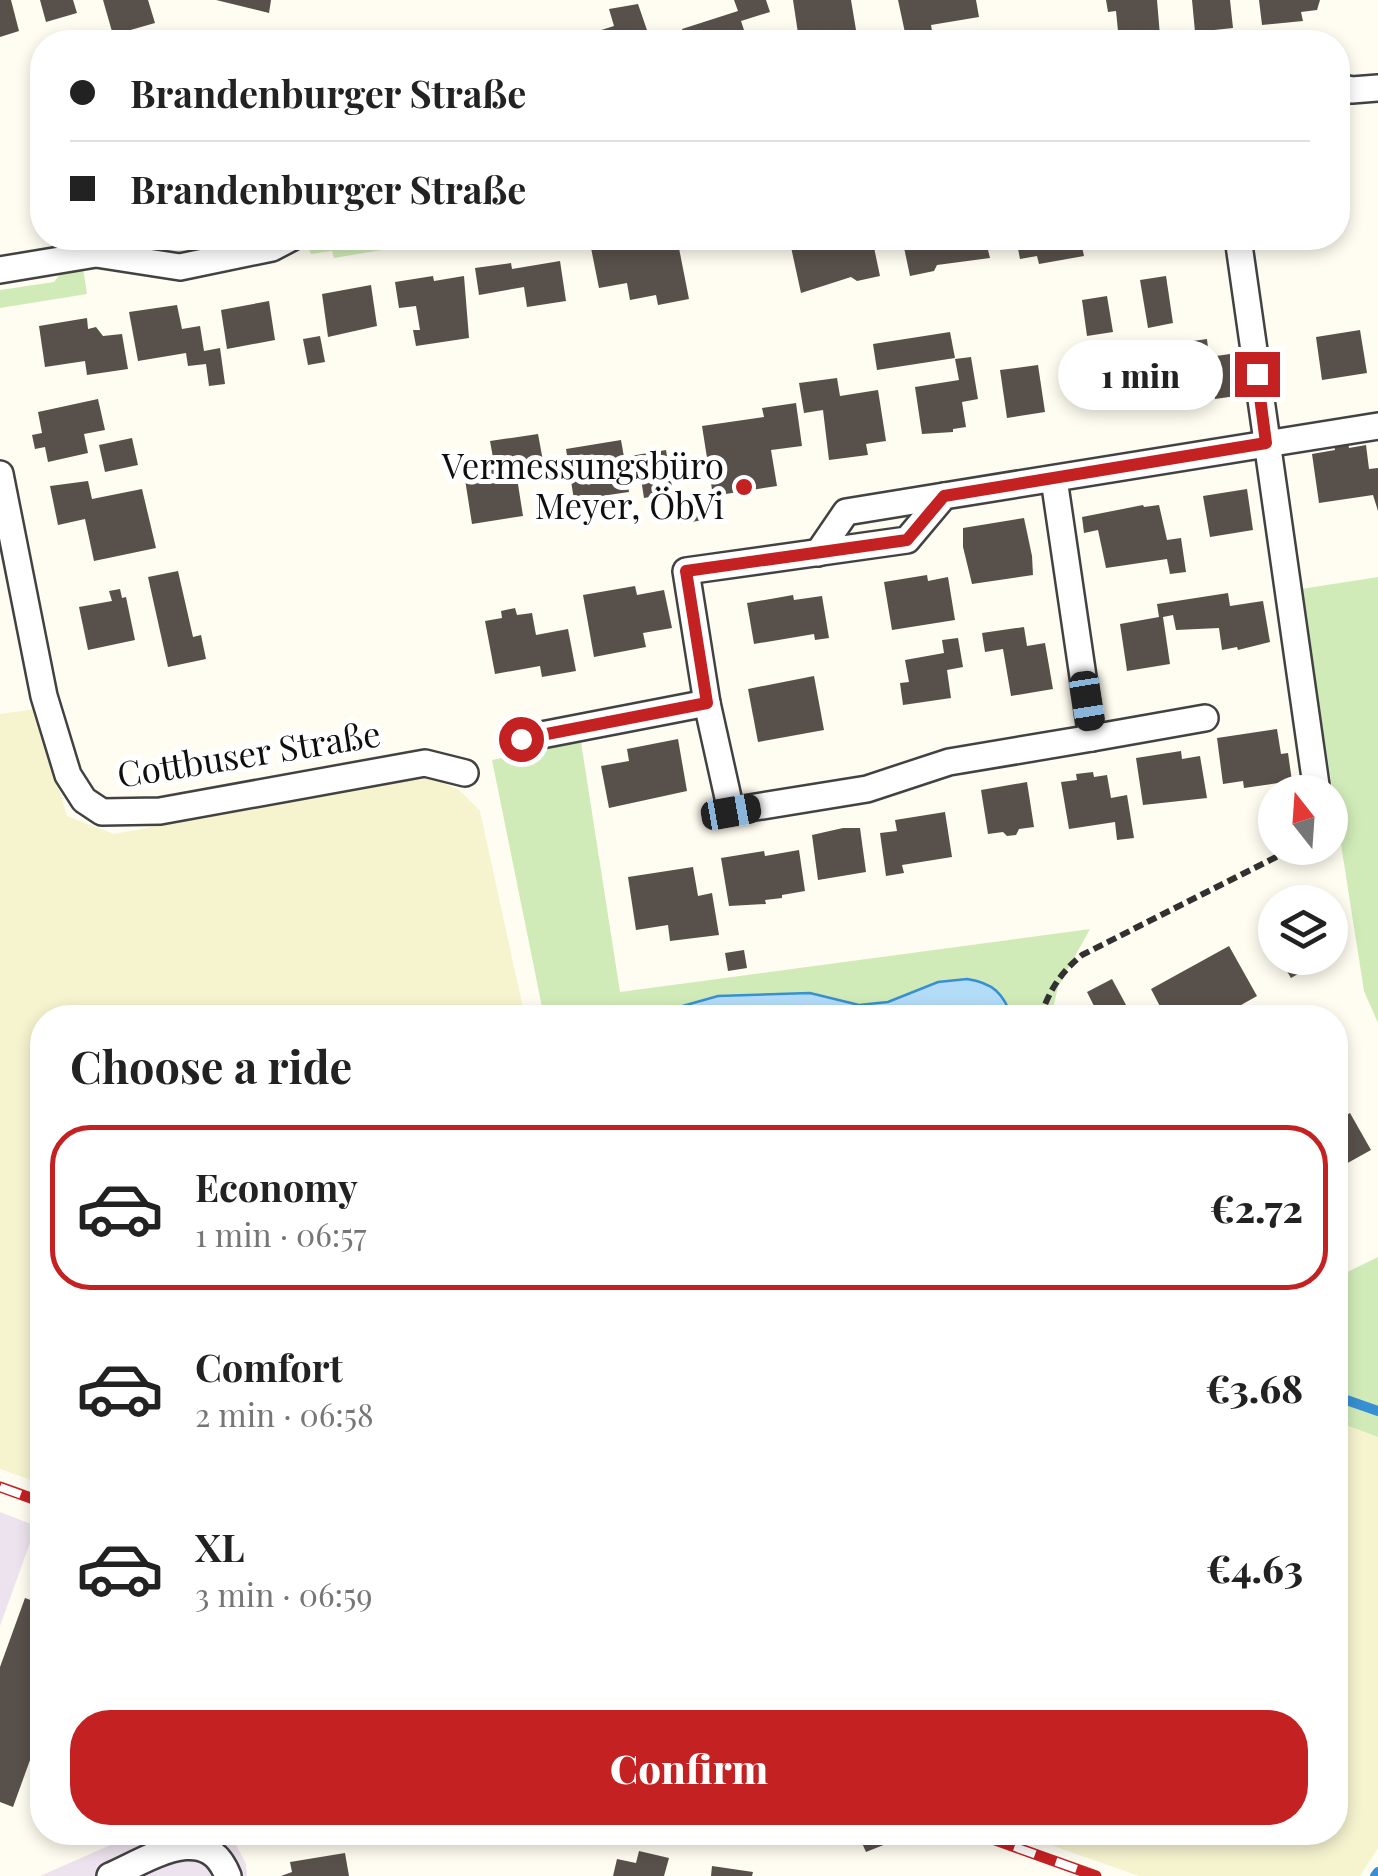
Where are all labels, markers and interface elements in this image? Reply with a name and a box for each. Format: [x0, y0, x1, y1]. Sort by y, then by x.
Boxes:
text: Brandenburger Straße [130, 67, 527, 118]
text: Brandenburger Straße [130, 163, 527, 214]
callout: 1 min [1057, 339, 1222, 409]
route end [1235, 352, 1280, 397]
text: 1 min [1101, 353, 1180, 396]
place label: Vermessungsbüro Meyer, ÖbVi [441, 441, 724, 528]
marker: Vermessungsbüro Meyer, ÖbVi [733, 476, 755, 498]
car [1067, 669, 1107, 733]
street label: Cottbuser Straße [114, 709, 384, 797]
route start [499, 717, 544, 762]
north arrow [1258, 775, 1348, 865]
map controls [1258, 775, 1348, 975]
car [699, 792, 763, 832]
button: layers [1258, 885, 1348, 975]
text: Choose a ride [70, 1035, 352, 1095]
text: Economy [195, 1161, 358, 1212]
icon: car [75, 1163, 165, 1253]
text: €2.72 [1210, 1182, 1303, 1233]
text: 1 min · 06:57 [195, 1212, 367, 1255]
text: Comfort [195, 1341, 343, 1392]
icon: car [75, 1343, 165, 1433]
text: €3.68 [1205, 1362, 1303, 1413]
text: 2 min · 06:58 [195, 1392, 374, 1435]
text: XL [195, 1521, 244, 1572]
icon: car [75, 1523, 165, 1613]
text: €4.63 [1206, 1542, 1303, 1593]
text: 3 min · 06:59 [195, 1572, 373, 1615]
button: Confirm [70, 1710, 1308, 1825]

